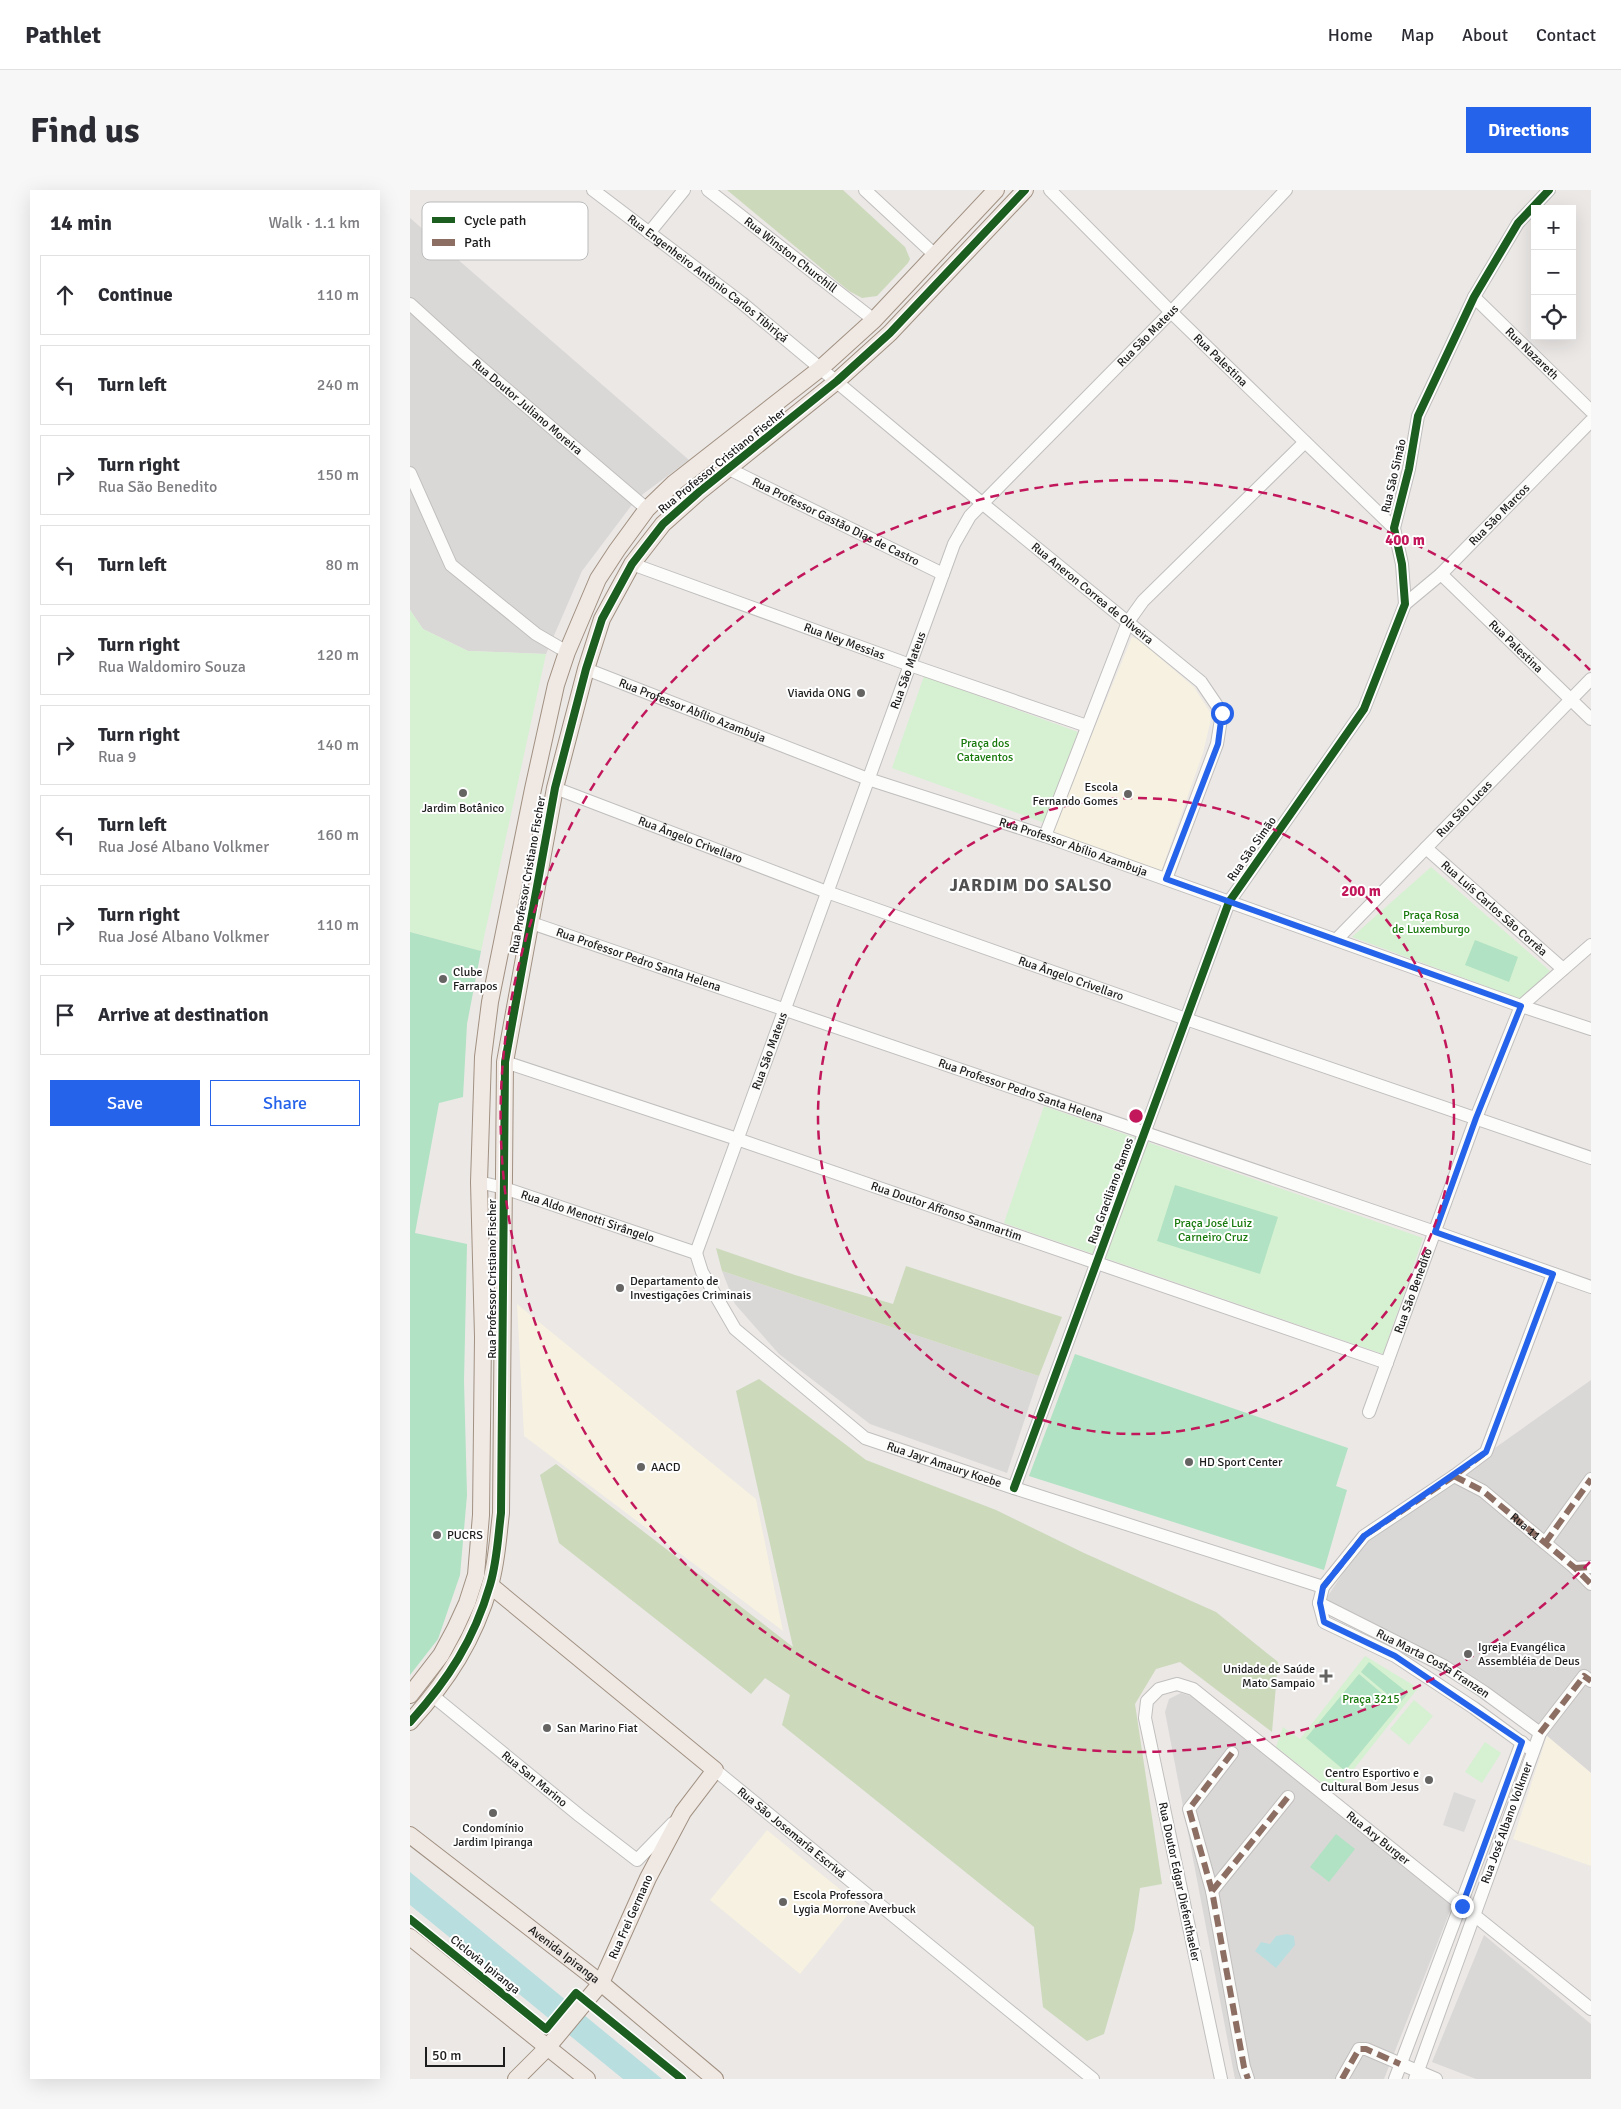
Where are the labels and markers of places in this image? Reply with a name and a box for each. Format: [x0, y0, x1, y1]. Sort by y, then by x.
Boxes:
place label: Viavida ONG [788, 686, 851, 701]
marker: Viavida ONG [855, 687, 867, 699]
place label: Escola Fernando Gomes [1032, 780, 1118, 809]
marker: Jardim Botânico [457, 787, 469, 799]
marker: Escola Fernando Gomes [1122, 788, 1134, 800]
place label: Jardim Botânico [422, 801, 504, 816]
place label: Clube Farrapos [453, 965, 498, 994]
marker: Clube Farrapos [437, 973, 449, 985]
centre of rings [1127, 1107, 1145, 1125]
place label: Departamento de Investigações Criminais [630, 1274, 751, 1303]
marker: Departamento de Investigações Criminais [614, 1282, 626, 1294]
place label: HD Sport Center [1199, 1455, 1283, 1470]
marker: HD Sport Center [1183, 1456, 1195, 1468]
place label: AACD [651, 1460, 681, 1475]
marker: AACD [635, 1461, 647, 1473]
place label: PUCRS [447, 1528, 483, 1543]
marker: PUCRS [431, 1529, 443, 1541]
place label: Igreja Evangélica Assembléia de Deus [1478, 1640, 1580, 1669]
marker: Igreja Evangélica Assembléia de Deus [1462, 1648, 1474, 1660]
place label: Unidade de Saúde Mato Sampaio [1223, 1662, 1315, 1691]
marker: Unidade de Saúde Mato Sampaio [1319, 1669, 1333, 1683]
place label: San Marino Fiat [557, 1721, 638, 1736]
marker: San Marino Fiat [541, 1722, 553, 1734]
place label: Centro Esportivo e Cultural Bom Jesus [1320, 1766, 1419, 1795]
marker: Centro Esportivo e Cultural Bom Jesus [1423, 1774, 1435, 1786]
marker: Condomínio Jardim Ipiranga [487, 1807, 499, 1819]
place label: Condomínio Jardim Ipiranga [453, 1821, 533, 1850]
place label: Escola Professora Lygia Morrone Averbuck [793, 1888, 916, 1917]
marker: Escola Professora Lygia Morrone Averbuck [777, 1896, 789, 1908]

